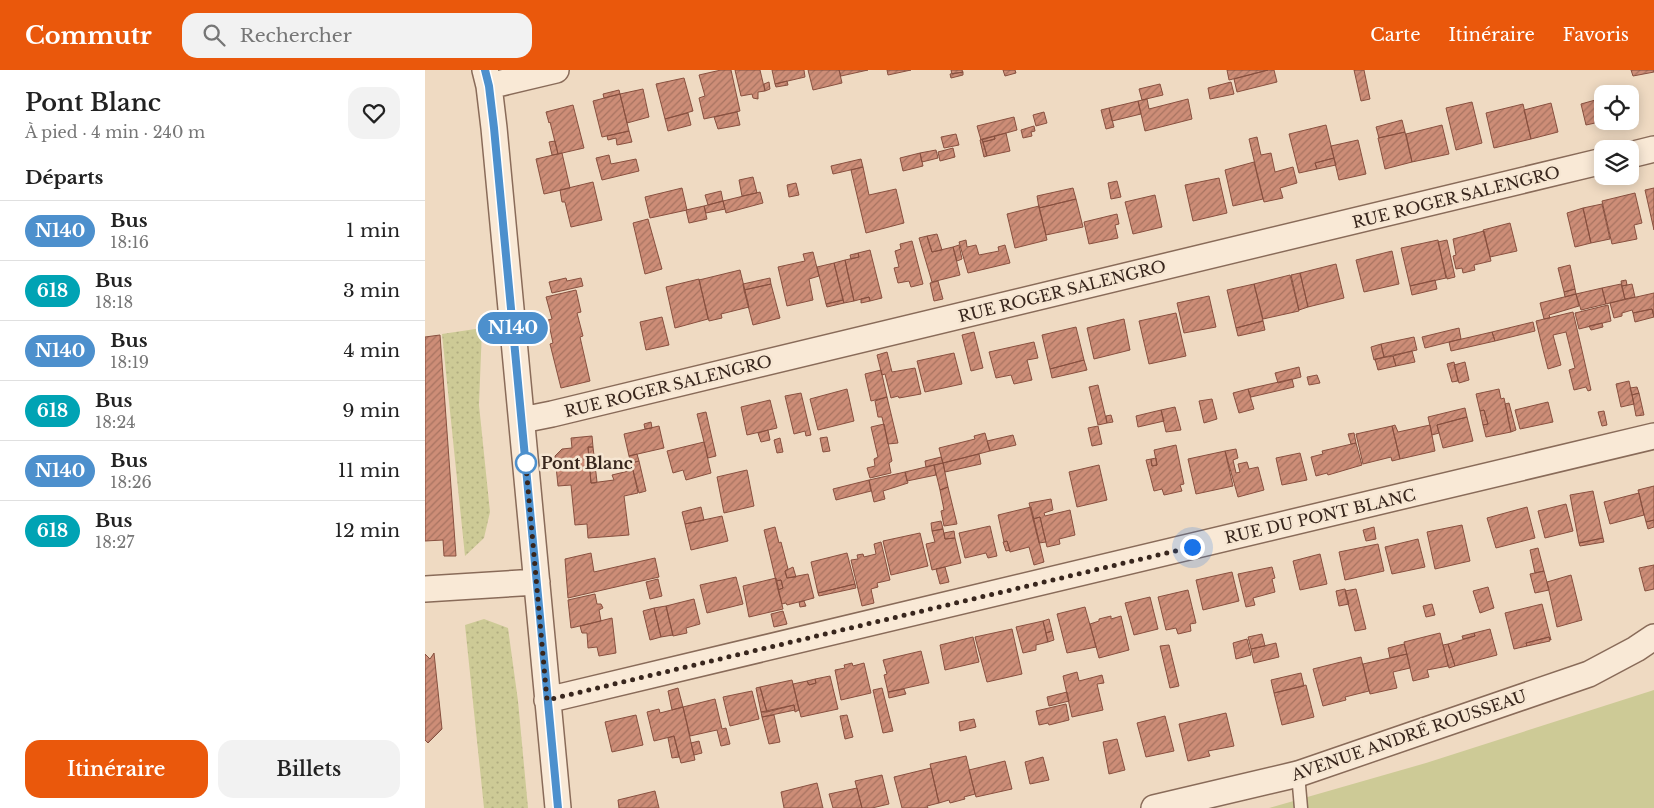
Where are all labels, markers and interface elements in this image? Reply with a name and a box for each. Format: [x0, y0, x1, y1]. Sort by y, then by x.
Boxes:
search box [182, 13, 532, 58]
text: Commutr [25, 21, 152, 50]
icon: search [200, 21, 228, 49]
text: Rechercher [240, 24, 352, 47]
text: Carte [1370, 24, 1420, 46]
text: Itinéraire [1448, 24, 1535, 46]
text: Favoris [1563, 24, 1629, 46]
map controls [1594, 85, 1639, 185]
button: locate [1594, 85, 1639, 130]
button: heart [348, 87, 400, 139]
text: Pont Blanc [25, 88, 161, 117]
text: À pied · 4 min · 240 m [25, 122, 205, 142]
button: layers [1594, 140, 1639, 185]
street label: RUE ROGER SALENGRO [1350, 162, 1562, 232]
text: Départs [25, 166, 103, 189]
text: Bus [110, 209, 148, 232]
text: 1 min [346, 219, 400, 242]
text: N140 [35, 220, 85, 242]
text: 18:16 [110, 232, 149, 252]
street label: RUE ROGER SALENGRO [956, 256, 1168, 326]
text: Bus [95, 269, 132, 292]
text: 3 min [343, 279, 400, 302]
text: 618 [37, 280, 68, 302]
text: 18:18 [95, 292, 133, 312]
line badge: N140 [478, 312, 548, 344]
text: N140 [488, 317, 538, 339]
text: Bus [110, 329, 148, 352]
text: 4 min [343, 339, 400, 362]
text: N140 [35, 340, 85, 362]
street label: RUE ROGER SALENGRO [562, 351, 774, 421]
text: 18:19 [110, 352, 149, 372]
text: Bus [95, 389, 132, 412]
text: 9 min [342, 399, 400, 422]
text: 618 [37, 400, 68, 422]
text: 18:24 [95, 412, 136, 432]
text: Bus [110, 449, 148, 472]
marker: Pont Blanc [515, 452, 537, 474]
place label: Pont Blanc [541, 453, 633, 473]
text: 11 min [338, 459, 400, 482]
text: N140 [35, 460, 85, 482]
text: 18:26 [110, 472, 152, 492]
street label: RUE DU PONT BLANC [1223, 484, 1417, 548]
text: Bus [95, 509, 132, 532]
text: 12 min [334, 519, 400, 542]
text: 618 [37, 520, 68, 542]
text: 18:27 [95, 532, 134, 552]
your location [1180, 535, 1205, 560]
street label: AVENUE ANDRÉ ROUSSEAU [1288, 685, 1529, 785]
button: Itinéraire [25, 740, 208, 798]
button: Billets [218, 740, 400, 798]

